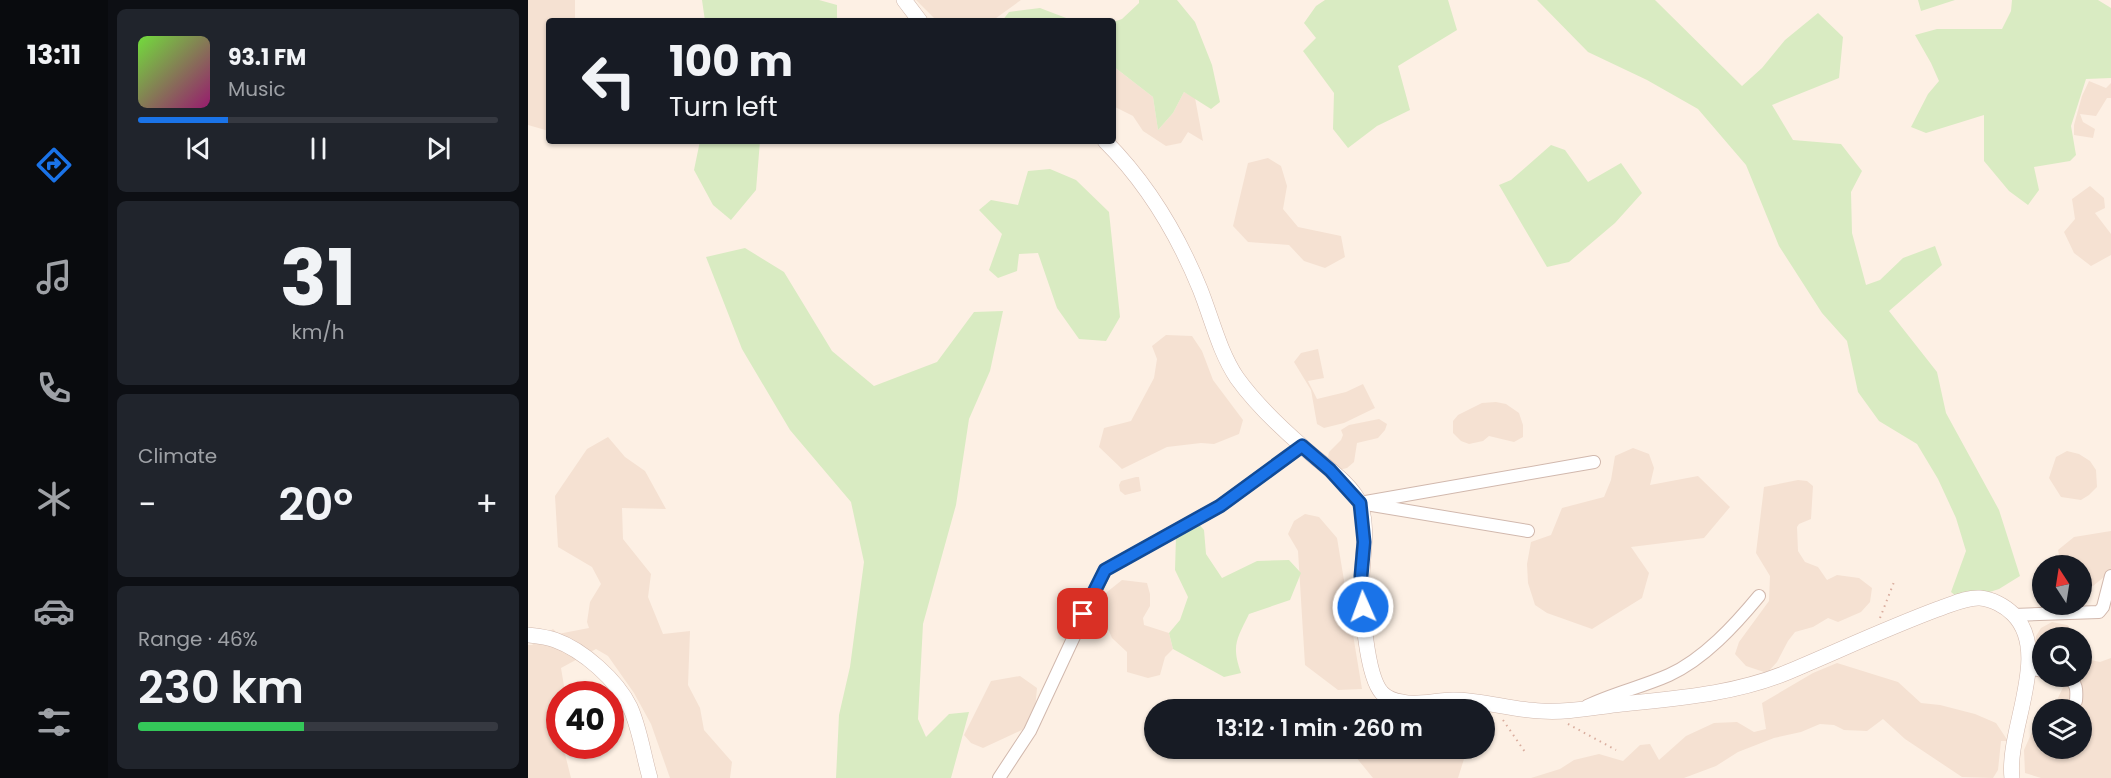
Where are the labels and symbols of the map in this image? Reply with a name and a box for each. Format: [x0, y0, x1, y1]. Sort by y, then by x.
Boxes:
north arrow [2032, 555, 2092, 615]
position arrow [1331, 575, 1395, 639]
pin [1057, 588, 1108, 639]
speed limit sign: 40 [546, 681, 624, 759]

